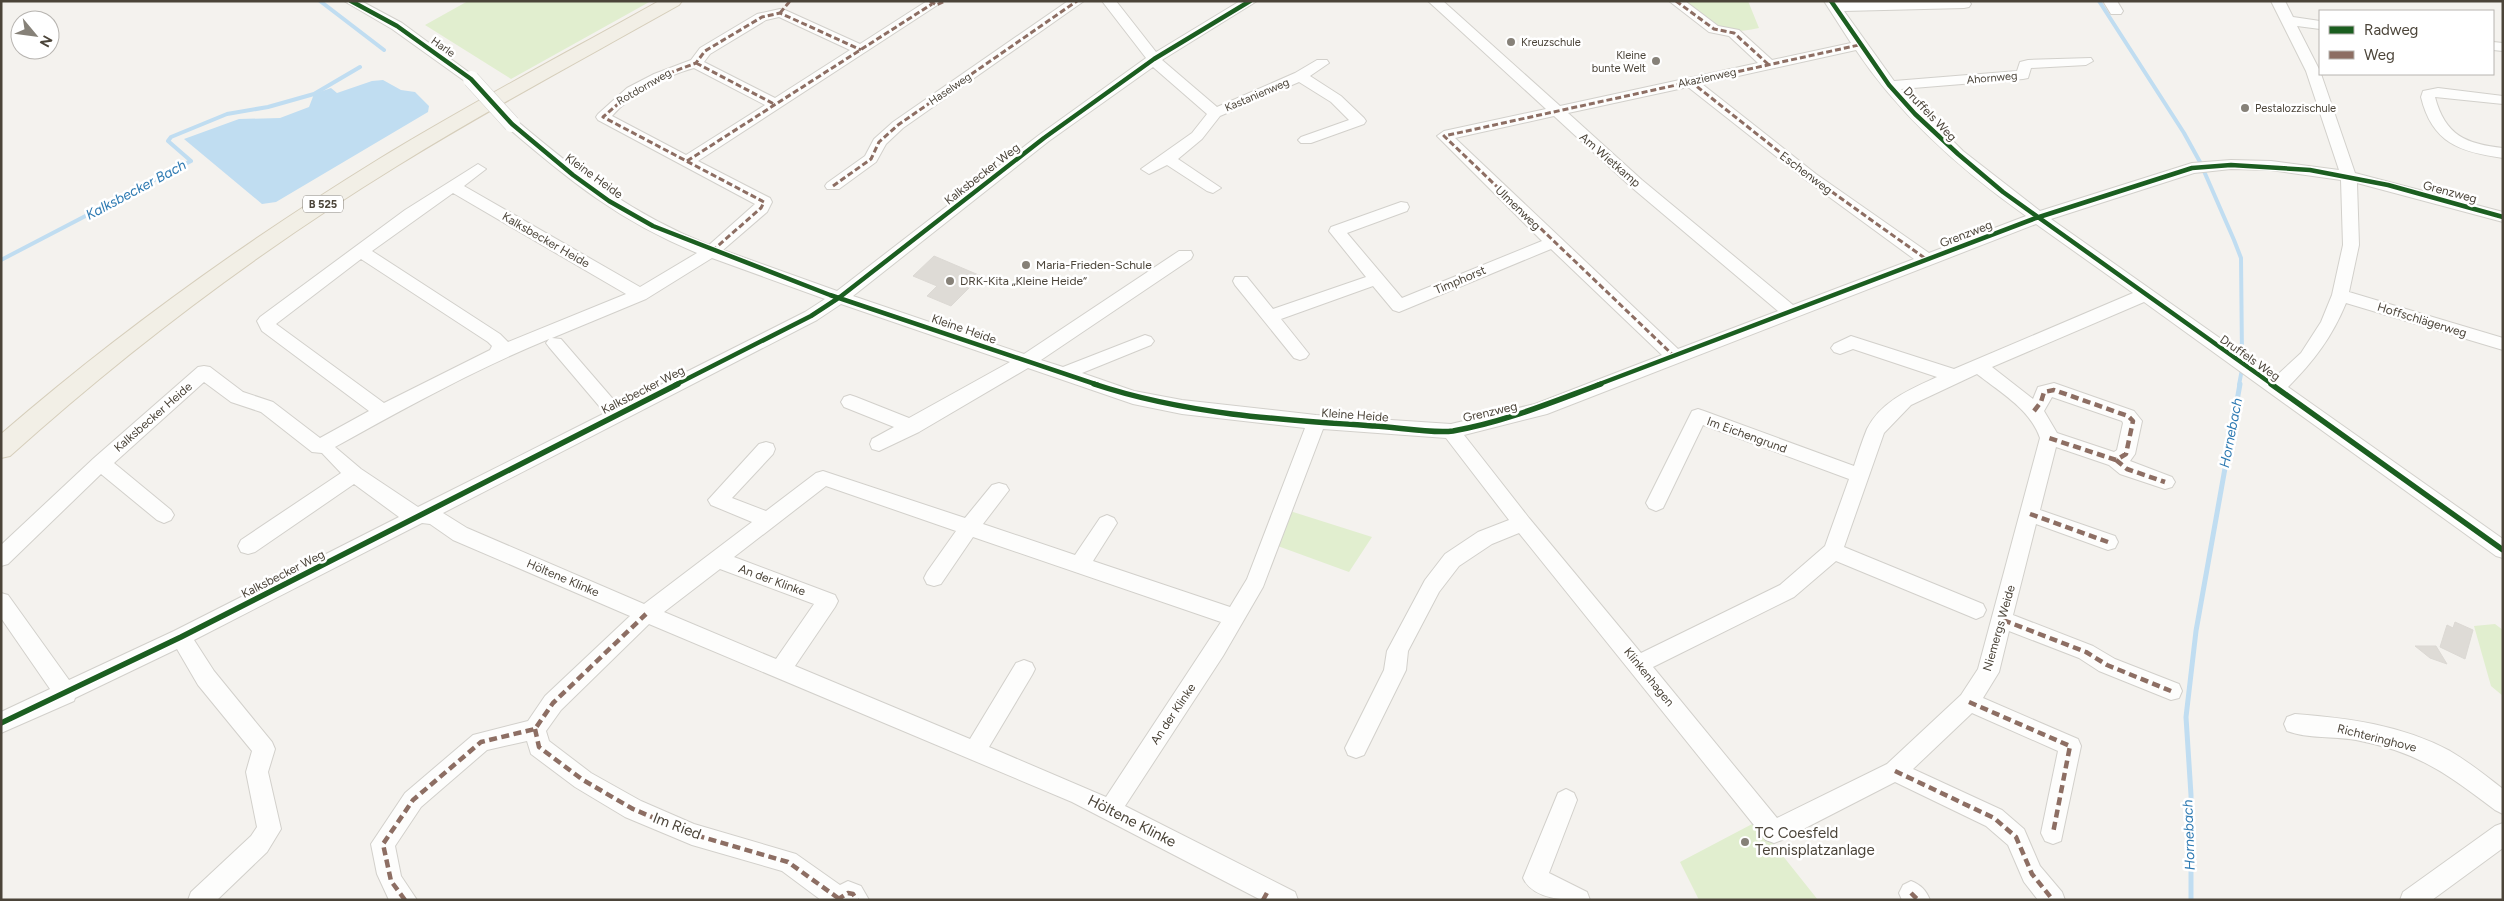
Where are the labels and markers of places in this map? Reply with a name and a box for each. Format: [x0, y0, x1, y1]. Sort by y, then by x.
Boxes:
marker: Kreuzschule [1505, 36, 1517, 48]
place label: Kreuzschule [1521, 36, 1581, 49]
place label: Kleine bunte Welt [1592, 49, 1646, 75]
marker: Kleine bunte Welt [1650, 55, 1662, 67]
marker: Pestalozzischule [2239, 102, 2251, 114]
place label: Pestalozzischule [2255, 102, 2336, 115]
place label: Maria-Frieden-Schule [1036, 258, 1152, 272]
marker: Maria-Frieden-Schule [1020, 259, 1032, 271]
place label: DRK-Kita „Kleine Heide“ [960, 274, 1087, 288]
marker: DRK-Kita „Kleine Heide“ [944, 275, 956, 287]
place label: TC Coesfeld Tennisplatzanlage [1755, 824, 1875, 859]
marker: TC Coesfeld Tennisplatzanlage [1739, 836, 1751, 848]

